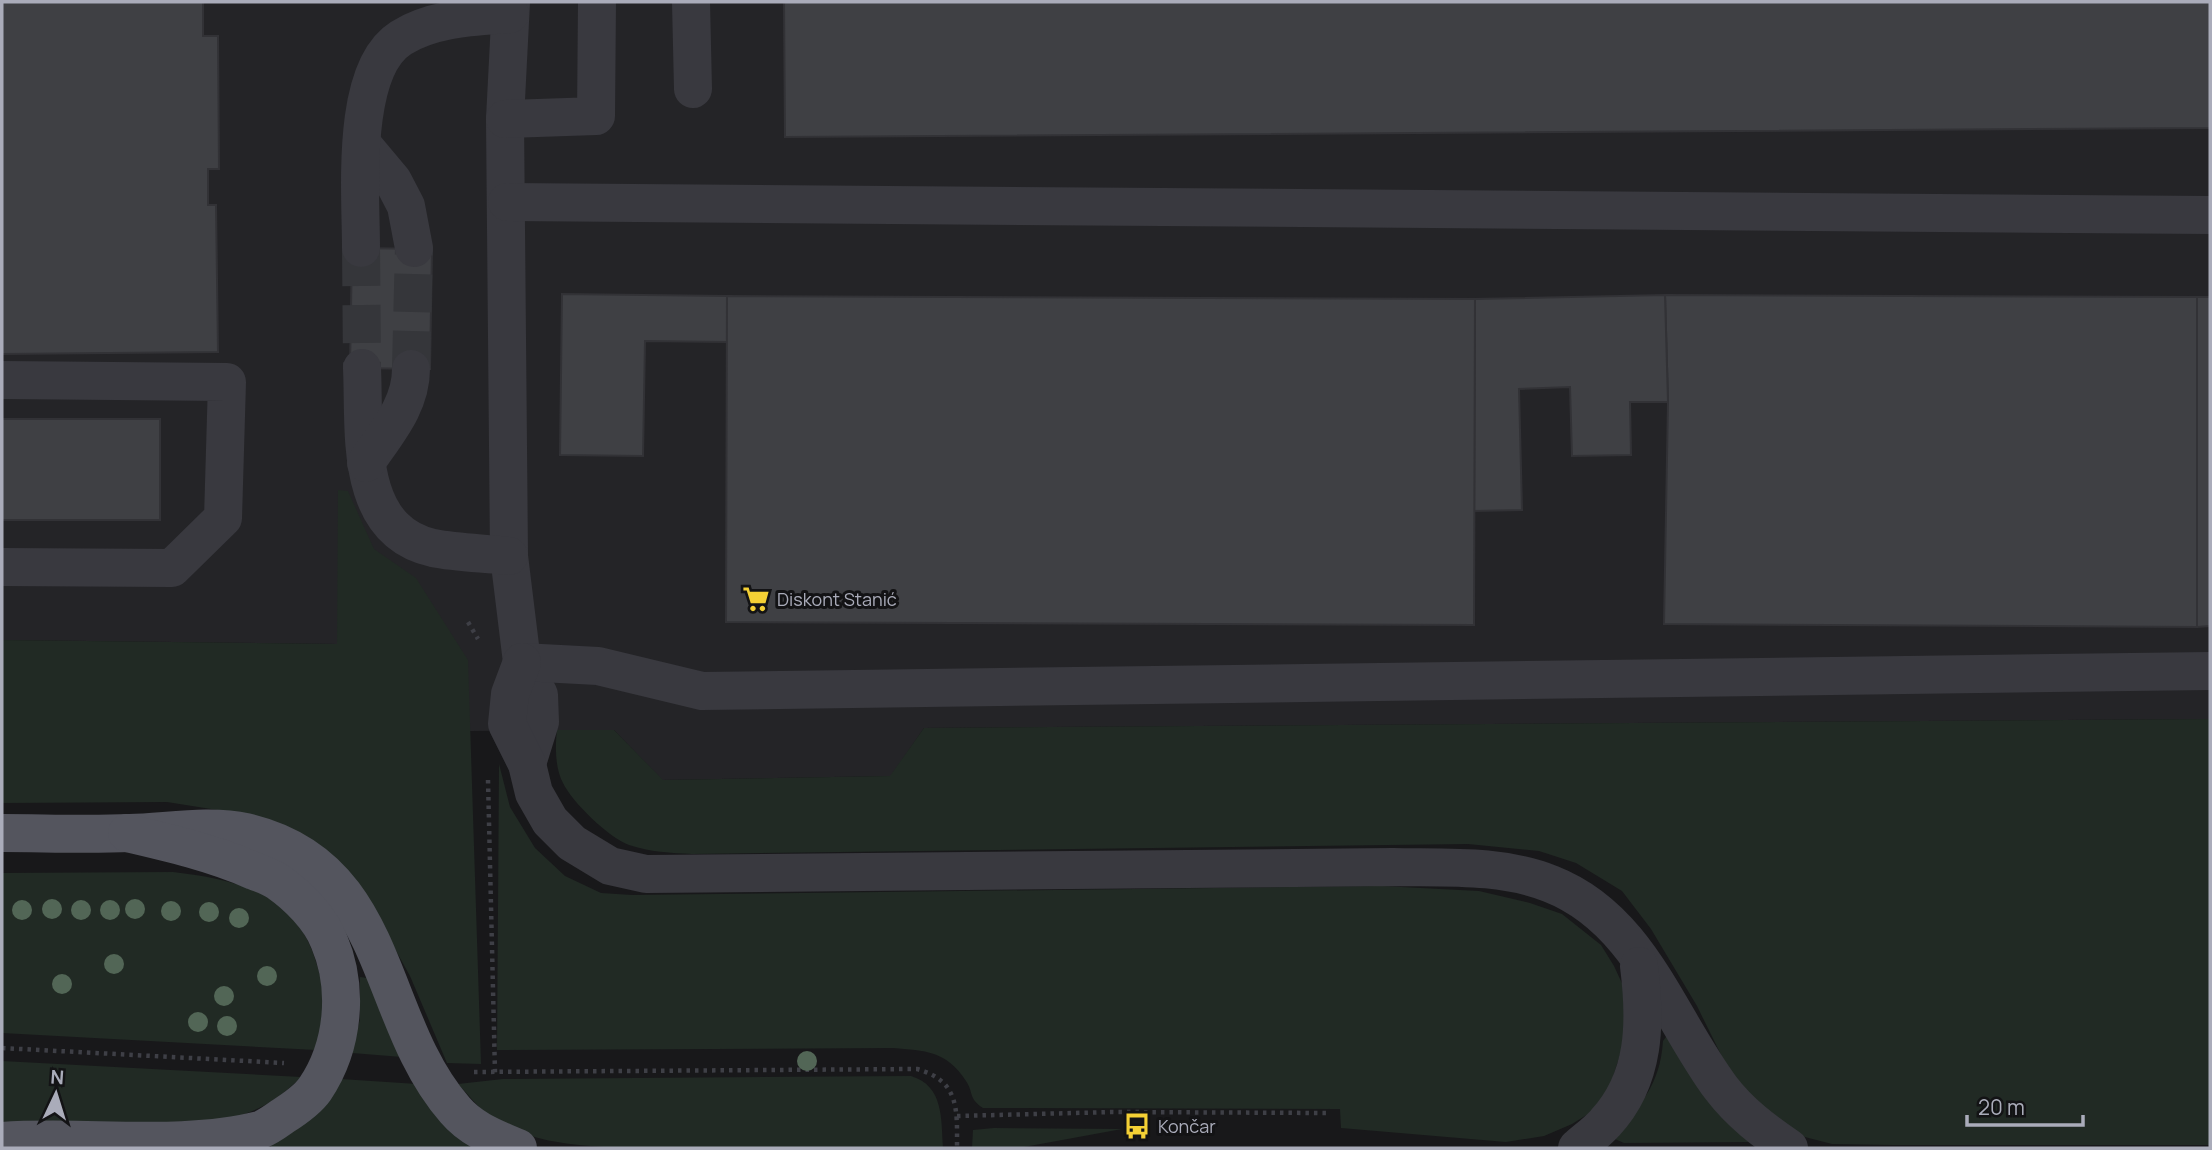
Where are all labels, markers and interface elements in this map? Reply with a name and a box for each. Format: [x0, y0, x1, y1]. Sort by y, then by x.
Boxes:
supermarket icon: Diskont Stanić [741, 584, 771, 614]
place label: Diskont Stanić [777, 587, 897, 611]
north arrow [21, 1059, 91, 1129]
text: N [49, 1064, 65, 1090]
scale bar [1967, 1084, 2082, 1128]
text: 20 m [1978, 1093, 2025, 1121]
bus stop icon: Končar [1122, 1111, 1152, 1141]
place label: Končar [1158, 1114, 1216, 1138]

